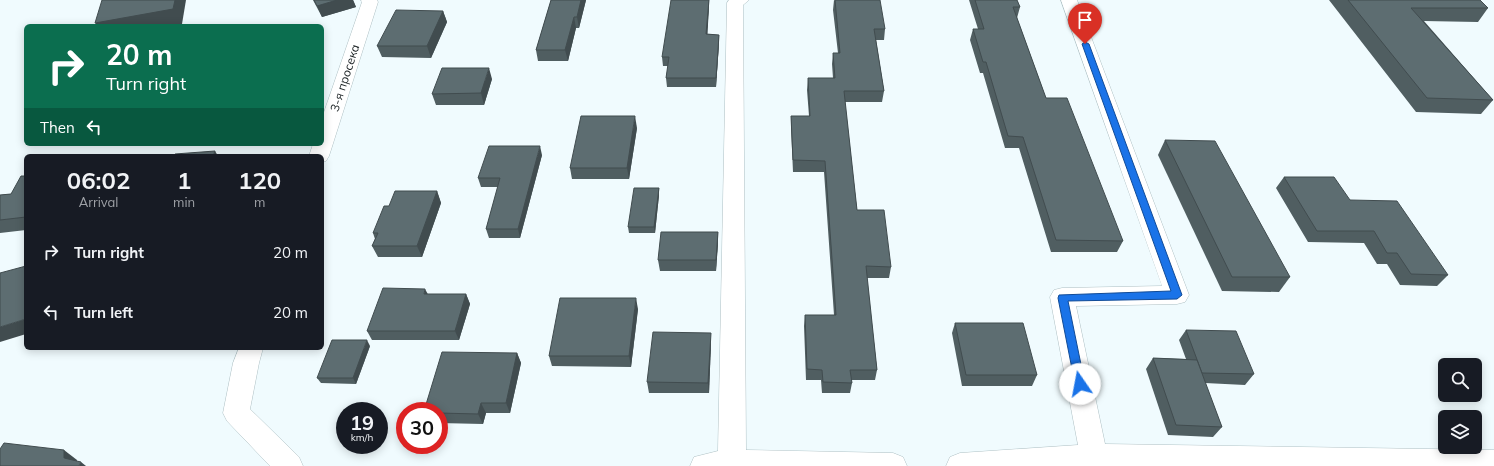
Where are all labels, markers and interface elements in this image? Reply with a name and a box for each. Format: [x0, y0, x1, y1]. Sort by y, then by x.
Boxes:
pin [1068, 3, 1102, 44]
icon: arrive [1074, 9, 1096, 31]
text: 20 m [106, 37, 172, 72]
icon: right [40, 40, 92, 92]
street label: 3-я просека [327, 42, 362, 113]
text: Turn right [106, 72, 186, 95]
icon: left [83, 116, 105, 138]
text: Then [40, 118, 75, 137]
text: 06:02 [67, 165, 130, 195]
text: 1 [177, 165, 191, 195]
text: 120 [238, 165, 281, 195]
text: Arrival [79, 194, 118, 210]
text: min [173, 194, 195, 210]
text: m [254, 194, 265, 210]
icon: right [40, 241, 62, 263]
text: Turn right [74, 243, 144, 262]
text: 20 m [273, 243, 308, 262]
icon: left [40, 301, 62, 323]
text: Turn left [74, 303, 133, 322]
text: 20 m [273, 303, 308, 322]
map controls [1438, 358, 1482, 454]
button: search [1438, 358, 1482, 402]
position arrow [1059, 363, 1101, 405]
speed limit sign: 30 [396, 402, 448, 454]
text: 19 [350, 410, 374, 435]
button: layers [1438, 410, 1482, 454]
text: km/h [351, 431, 373, 444]

